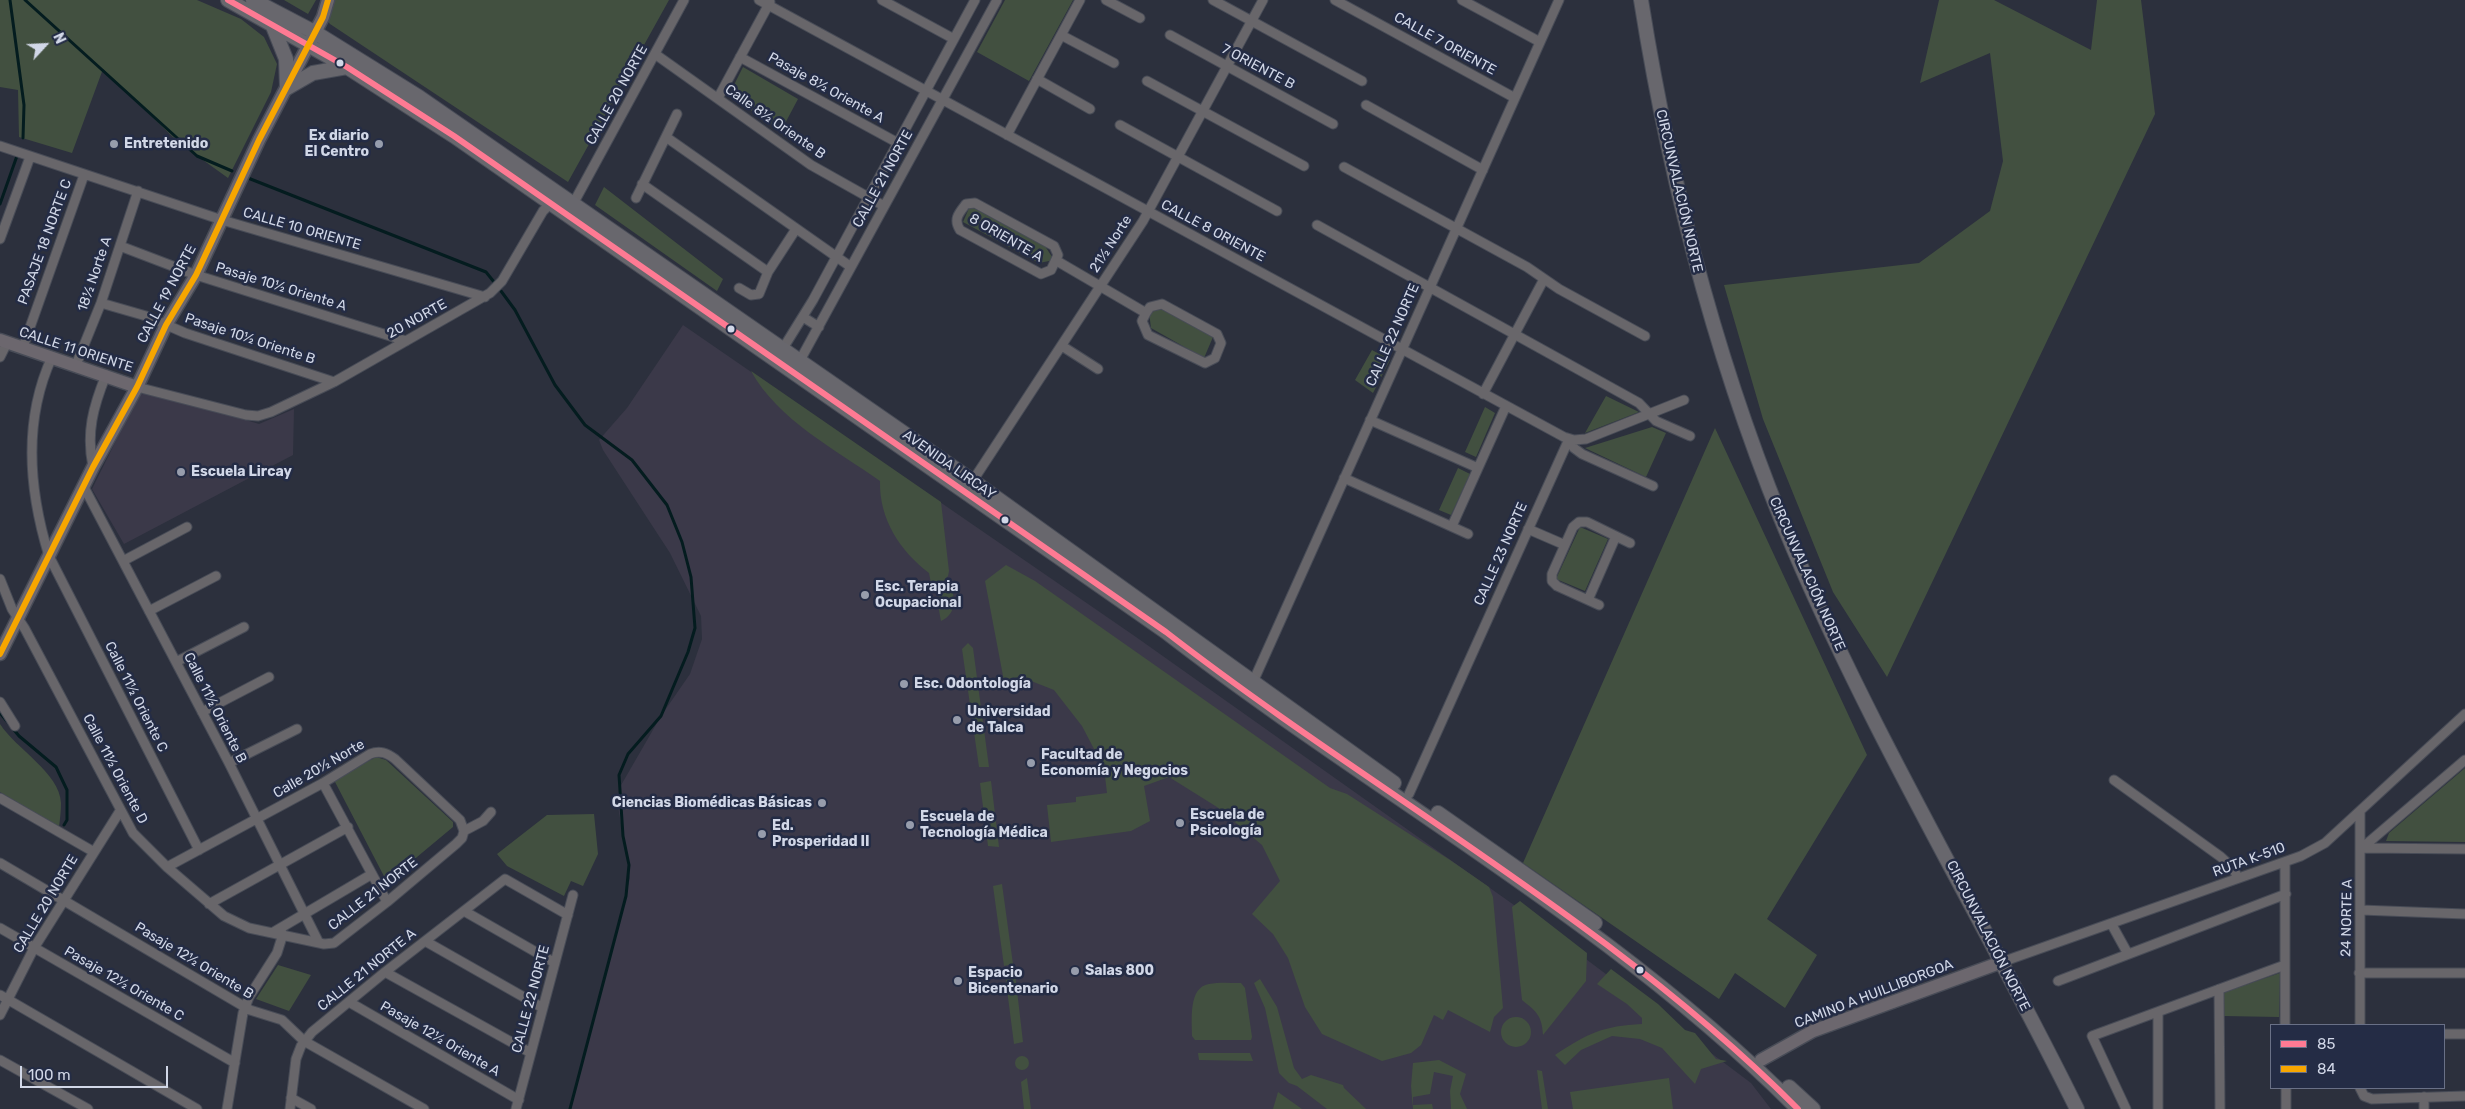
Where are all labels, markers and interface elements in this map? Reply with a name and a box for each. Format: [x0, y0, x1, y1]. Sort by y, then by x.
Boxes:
street label: CALLE 7 ORIENTE [1391, 9, 1499, 79]
north arrow [20, 20, 70, 70]
text: N [49, 30, 69, 47]
street label: 7 ORIENTE B [1218, 41, 1298, 93]
street label: CALLE 20 NORTE [583, 42, 651, 148]
street label: Pasaje 8½ Oriente A [765, 49, 887, 127]
unlabelled marker [335, 58, 345, 68]
street label: Calle 8½ Oriente B [722, 81, 828, 163]
street label: CIRCUNVALACIÓN NORTE [1652, 108, 1706, 274]
street label: CALLE 21 NORTE [849, 127, 917, 231]
place label: Ex diario El Centro [305, 128, 369, 160]
place label: Entretenido [124, 136, 208, 152]
marker: Entretenido [108, 138, 120, 150]
marker: Ex diario El Centro [373, 138, 385, 150]
street label: PASAJE 18 NORTE C [15, 177, 75, 307]
street label: CALLE 8 ORIENTE [1158, 196, 1268, 266]
street label: CALLE 10 ORIENTE [241, 204, 363, 254]
street label: 8 ORIENTE A [966, 210, 1046, 266]
street label: 21½ Norte [1086, 212, 1136, 276]
street label: 18½ Norte A [74, 234, 116, 314]
street label: CALLE 19 NORTE [134, 242, 200, 346]
street label: Pasaje 10½ Oriente A [213, 259, 349, 315]
street label: CALLE 22 NORTE [1363, 281, 1423, 389]
street label: 20 NORTE [384, 296, 450, 342]
street label: Pasaje 10½ Oriente B [183, 310, 317, 368]
street label: CALLE 11 ORIENTE [17, 324, 135, 376]
unlabelled marker [726, 324, 736, 334]
street label: AVENIDA LIRCAY [899, 427, 999, 503]
place label: Escuela Lircay [191, 464, 292, 480]
marker: Escuela Lircay [175, 466, 187, 478]
street label: CIRCUNVALACIÓN NORTE [1765, 494, 1849, 654]
street label: CALLE 23 NORTE [1471, 500, 1531, 608]
unlabelled marker [1000, 515, 1010, 525]
place label: Esc. Terapia Ocupacional [875, 579, 961, 612]
marker: Esc. Terapia Ocupacional [859, 589, 871, 601]
street label: Calle 11½ Oriente C [101, 639, 171, 755]
street label: Calle 11½ Oriente B [180, 650, 250, 766]
place label: Esc. Odontología [914, 676, 1031, 692]
marker: Esc. Odontología [898, 678, 910, 690]
place label: Universidad de Talca [967, 704, 1051, 736]
street label: Calle 11½ Oriente D [79, 711, 151, 827]
marker: Universidad de Talca [951, 714, 963, 726]
street label: Calle 20½ Norte [270, 736, 368, 802]
place label: Facultad de Economía y Negocios [1041, 747, 1188, 780]
marker: Facultad de Economía y Negocios [1025, 757, 1037, 769]
place label: Ciencias Biomédicas Básicas [612, 795, 812, 811]
marker: Ciencias Biomédicas Básicas [816, 797, 828, 809]
place label: Escuela de Psicología [1190, 807, 1265, 840]
place label: Escuela de Tecnología Médica [920, 809, 1048, 842]
marker: Escuela de Psicología [1174, 817, 1186, 829]
place label: Ed. Prosperidad II [772, 818, 870, 850]
marker: Escuela de Tecnología Médica [904, 819, 916, 831]
marker: Ed. Prosperidad II [756, 828, 768, 840]
street label: RUTA K-510 [2210, 839, 2288, 881]
street label: CALLE 20 NORTE [10, 852, 82, 956]
street label: CALLE 21 NORTE [325, 854, 421, 934]
street label: CIRCUNVALACIÓN NORTE [1943, 858, 2033, 1014]
street label: 24 NORTE A [2338, 879, 2356, 957]
street label: Pasaje 12½ Oriente B [132, 919, 256, 1003]
street label: CALLE 21 NORTE A [314, 925, 420, 1015]
street label: Pasaje 12½ Oriente C [61, 943, 187, 1025]
street label: CALLE 22 NORTE [509, 943, 553, 1055]
street label: CAMINO A HUILLIBORGOA [1792, 956, 1956, 1032]
place label: Salas 800 [1085, 963, 1154, 979]
place label: Espacio Bicentenario [968, 965, 1058, 998]
marker: Salas 800 [1069, 965, 1081, 977]
unlabelled marker [1635, 965, 1645, 975]
marker: Espacio Bicentenario [952, 975, 964, 987]
street label: Pasaje 12½ Oriente A [377, 998, 503, 1080]
legend [2270, 1024, 2445, 1089]
text: 85 [2317, 1035, 2335, 1053]
scale bar [22, 1056, 170, 1088]
text: 84 [2317, 1060, 2336, 1078]
text: 100 m [28, 1066, 70, 1084]

